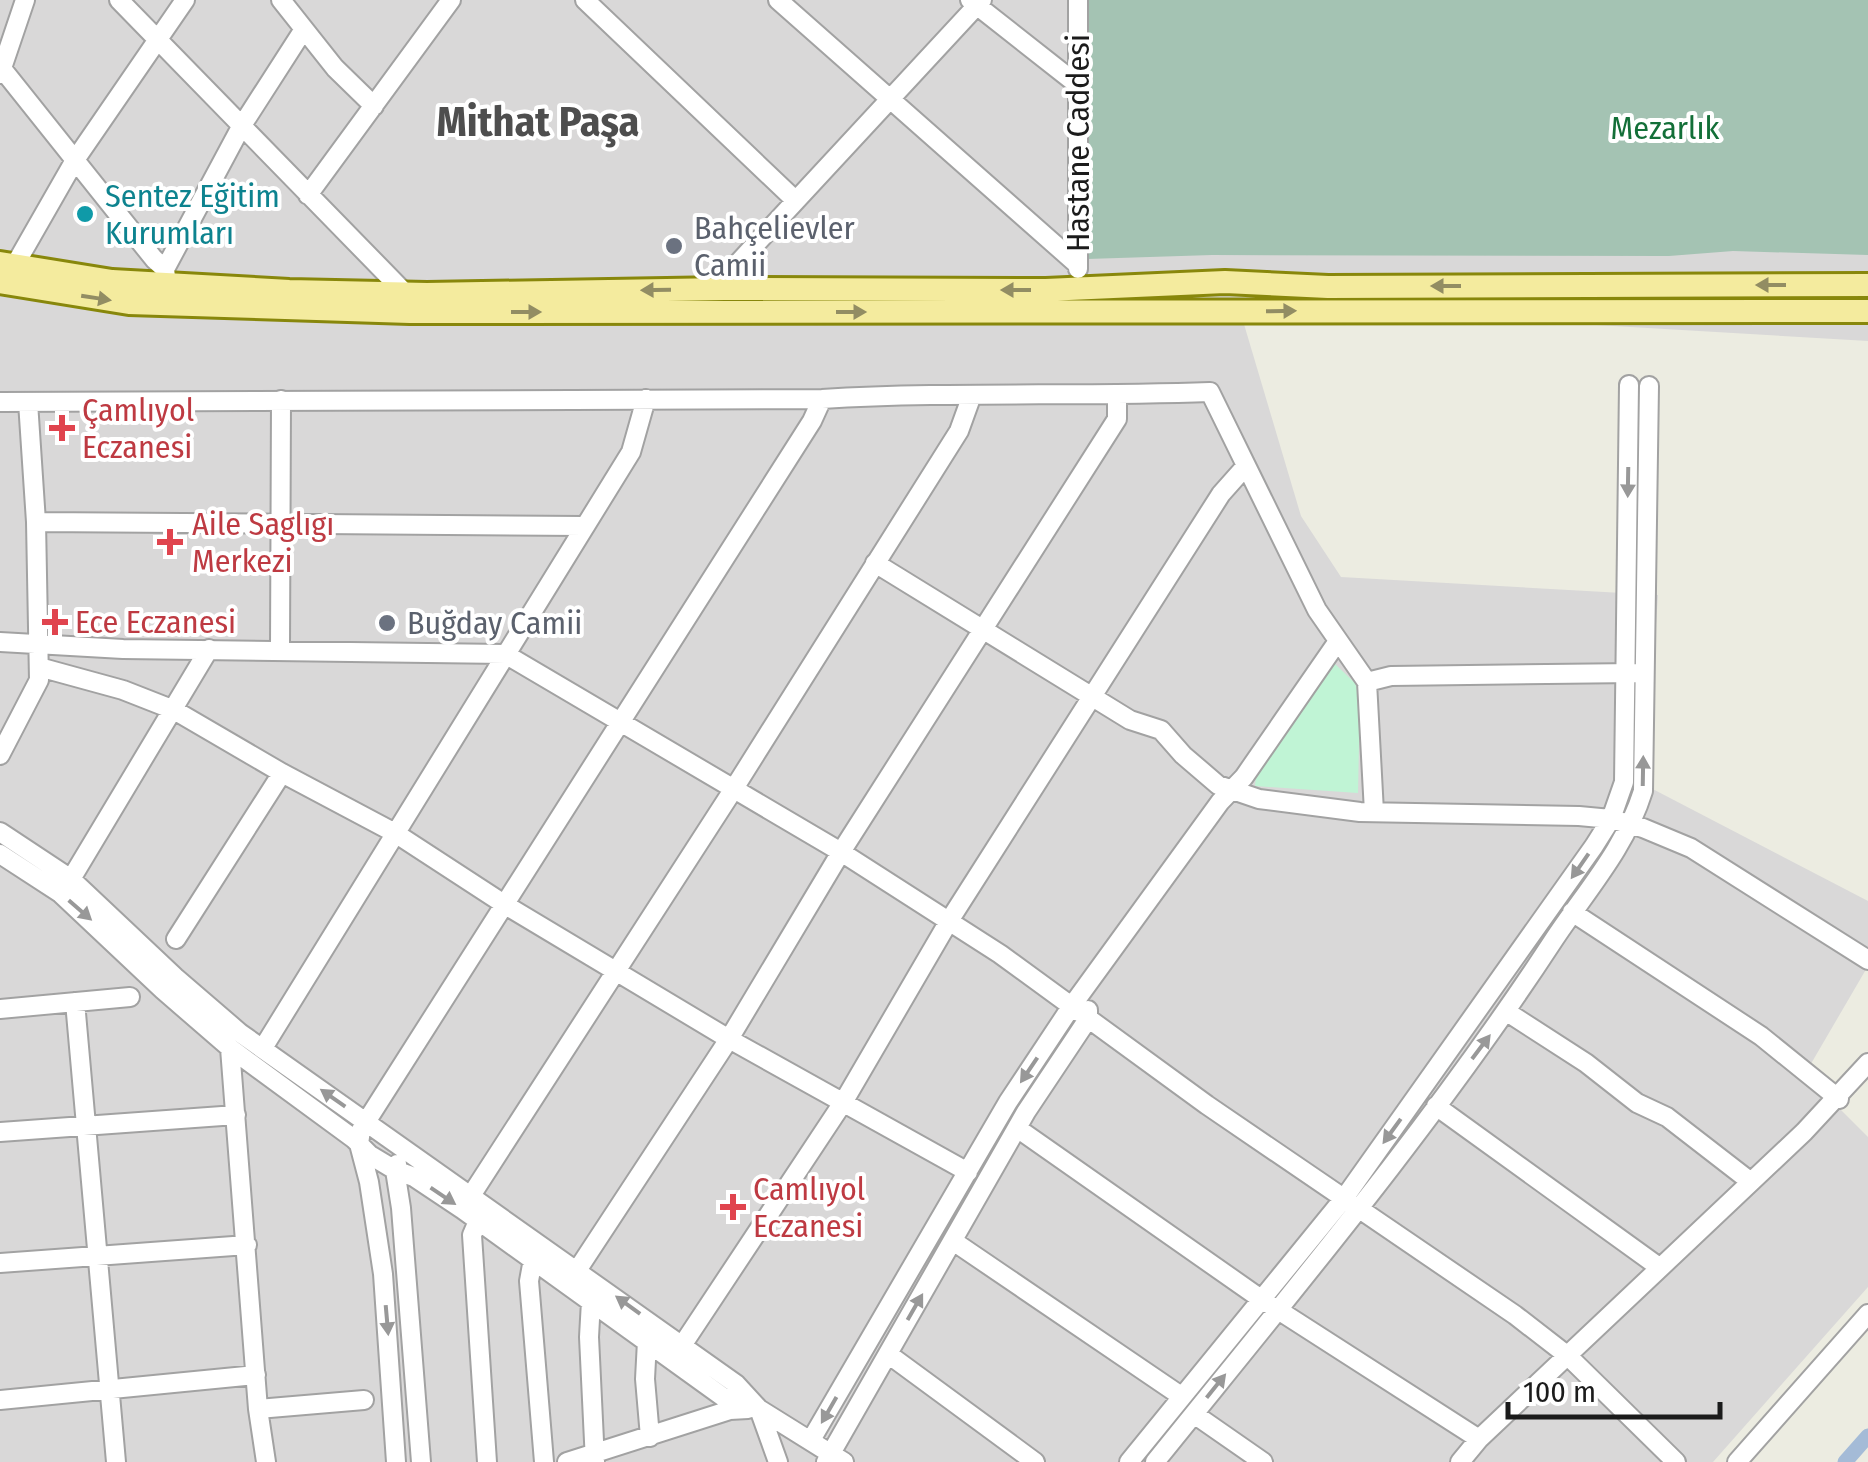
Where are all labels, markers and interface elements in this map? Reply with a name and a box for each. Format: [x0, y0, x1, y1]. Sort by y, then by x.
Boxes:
street label: Hastane Caddesi [1059, 34, 1097, 252]
district label: Mithat Paşa [437, 97, 639, 148]
park label: Mezarlık [1611, 109, 1720, 147]
place label: Sentez Eğitim Kurumları [105, 177, 280, 252]
marker: Sentez Eğitim Kurumları [74, 203, 96, 225]
place label: Bahçelievler Camii [694, 209, 855, 284]
marker: Bahçelievler Camii [663, 235, 685, 257]
one-way arrow [1754, 278, 1786, 294]
one-way arrow [1429, 279, 1461, 295]
one-way arrow [999, 282, 1031, 298]
one-way arrow [639, 283, 671, 299]
one-way arrow [81, 291, 112, 306]
one-way arrow [1265, 303, 1297, 319]
one-way arrow [510, 304, 542, 320]
one-way arrow [835, 304, 867, 320]
place label: Çamlıyol Eczanesi [82, 391, 194, 466]
marker: Çamlıyol Eczanesi [51, 417, 73, 439]
one-way arrow [1620, 467, 1636, 499]
place label: Aile Saglıgı Merkezi [192, 505, 334, 580]
marker: Aile Saglıgı Merkezi [157, 529, 183, 555]
place label: Ece Eczanesi [75, 603, 236, 641]
place label: Buğday Camii [407, 604, 582, 642]
marker: Ece Eczanesi [44, 611, 66, 633]
marker: Buğday Camii [376, 612, 398, 634]
one-way arrow [1636, 754, 1652, 786]
one-way arrow [1571, 852, 1591, 879]
one-way arrow [67, 899, 92, 921]
one-way arrow [1470, 1034, 1490, 1060]
one-way arrow [1021, 1056, 1039, 1083]
one-way arrow [320, 1089, 347, 1108]
one-way arrow [1383, 1117, 1402, 1144]
place label: Camlıyol Eczanesi [753, 1170, 865, 1245]
one-way arrow [429, 1187, 457, 1205]
marker: Camlıyol Eczanesi [722, 1196, 744, 1218]
one-way arrow [905, 1293, 923, 1321]
one-way arrow [615, 1296, 641, 1315]
one-way arrow [379, 1305, 395, 1337]
scale bar [1508, 1357, 1720, 1419]
one-way arrow [1205, 1374, 1226, 1399]
text: 100 m [1523, 1374, 1596, 1410]
one-way arrow [821, 1396, 838, 1424]

